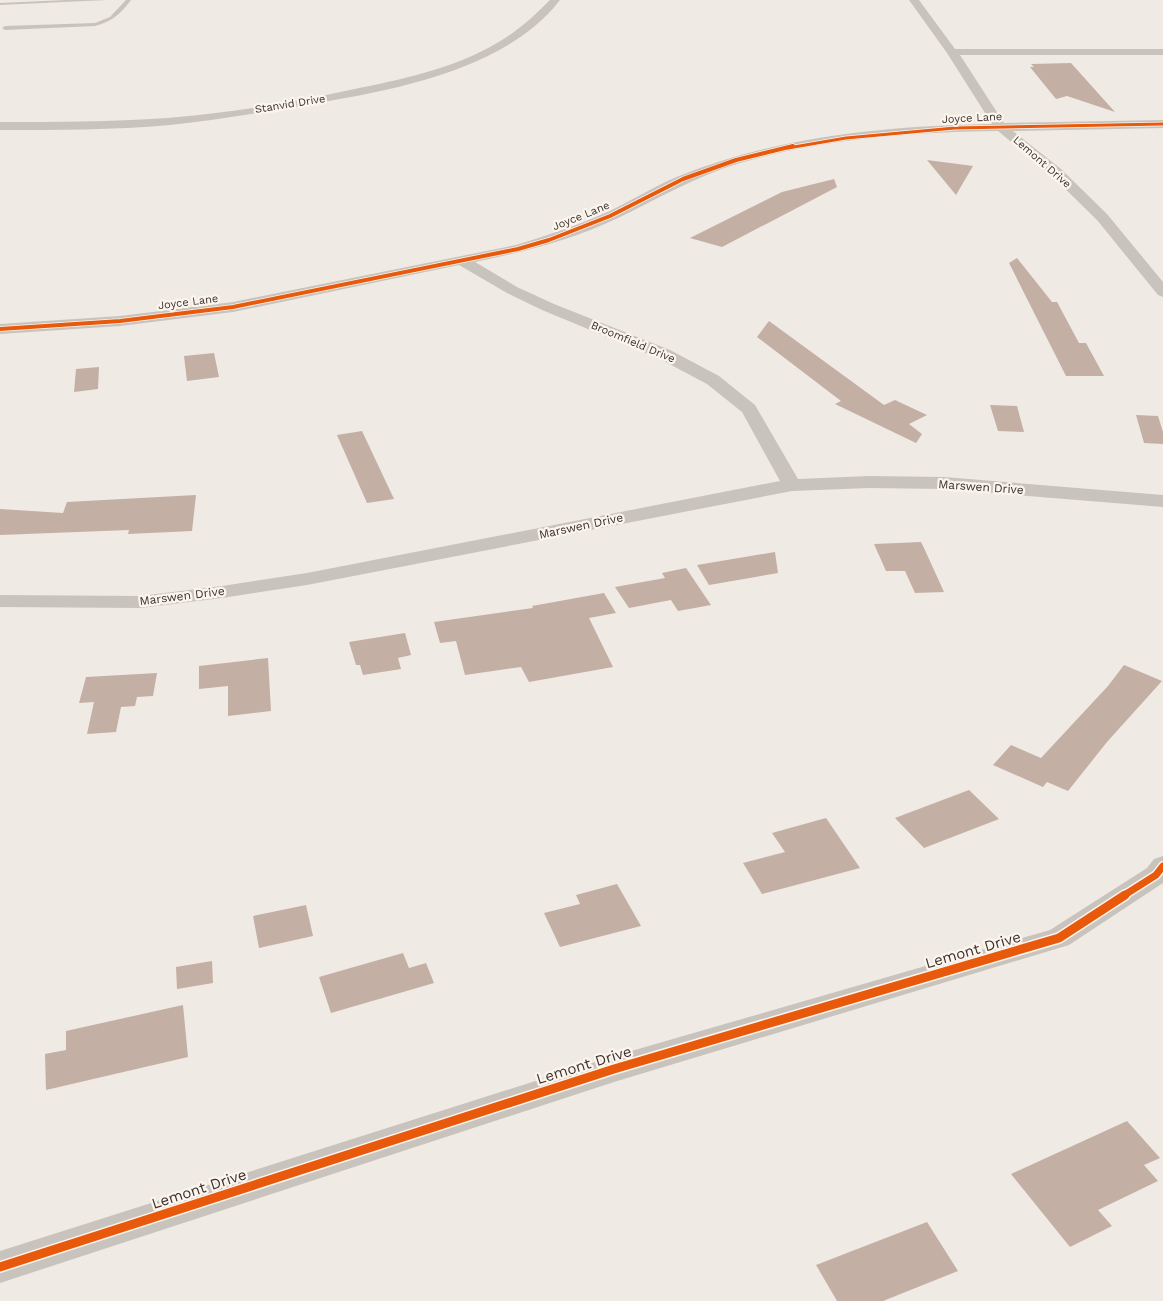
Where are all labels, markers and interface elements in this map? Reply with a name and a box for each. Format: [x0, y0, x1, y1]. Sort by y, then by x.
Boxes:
street label: Stanvid Drive [254, 92, 326, 116]
street label: Joyce Lane [941, 110, 1003, 126]
street label: Lemont Drive [1010, 133, 1074, 191]
street label: Joyce Lane [551, 199, 611, 233]
street label: Joyce Lane [157, 292, 219, 312]
street label: Broomfield Drive [589, 318, 677, 366]
street label: Marswen Drive [938, 477, 1024, 497]
street label: Marswen Drive [538, 510, 624, 542]
street label: Marswen Drive [139, 584, 225, 608]
street label: Lemont Drive [923, 928, 1023, 972]
street label: Lemont Drive [534, 1042, 634, 1088]
street label: Lemont Drive [149, 1165, 249, 1213]

